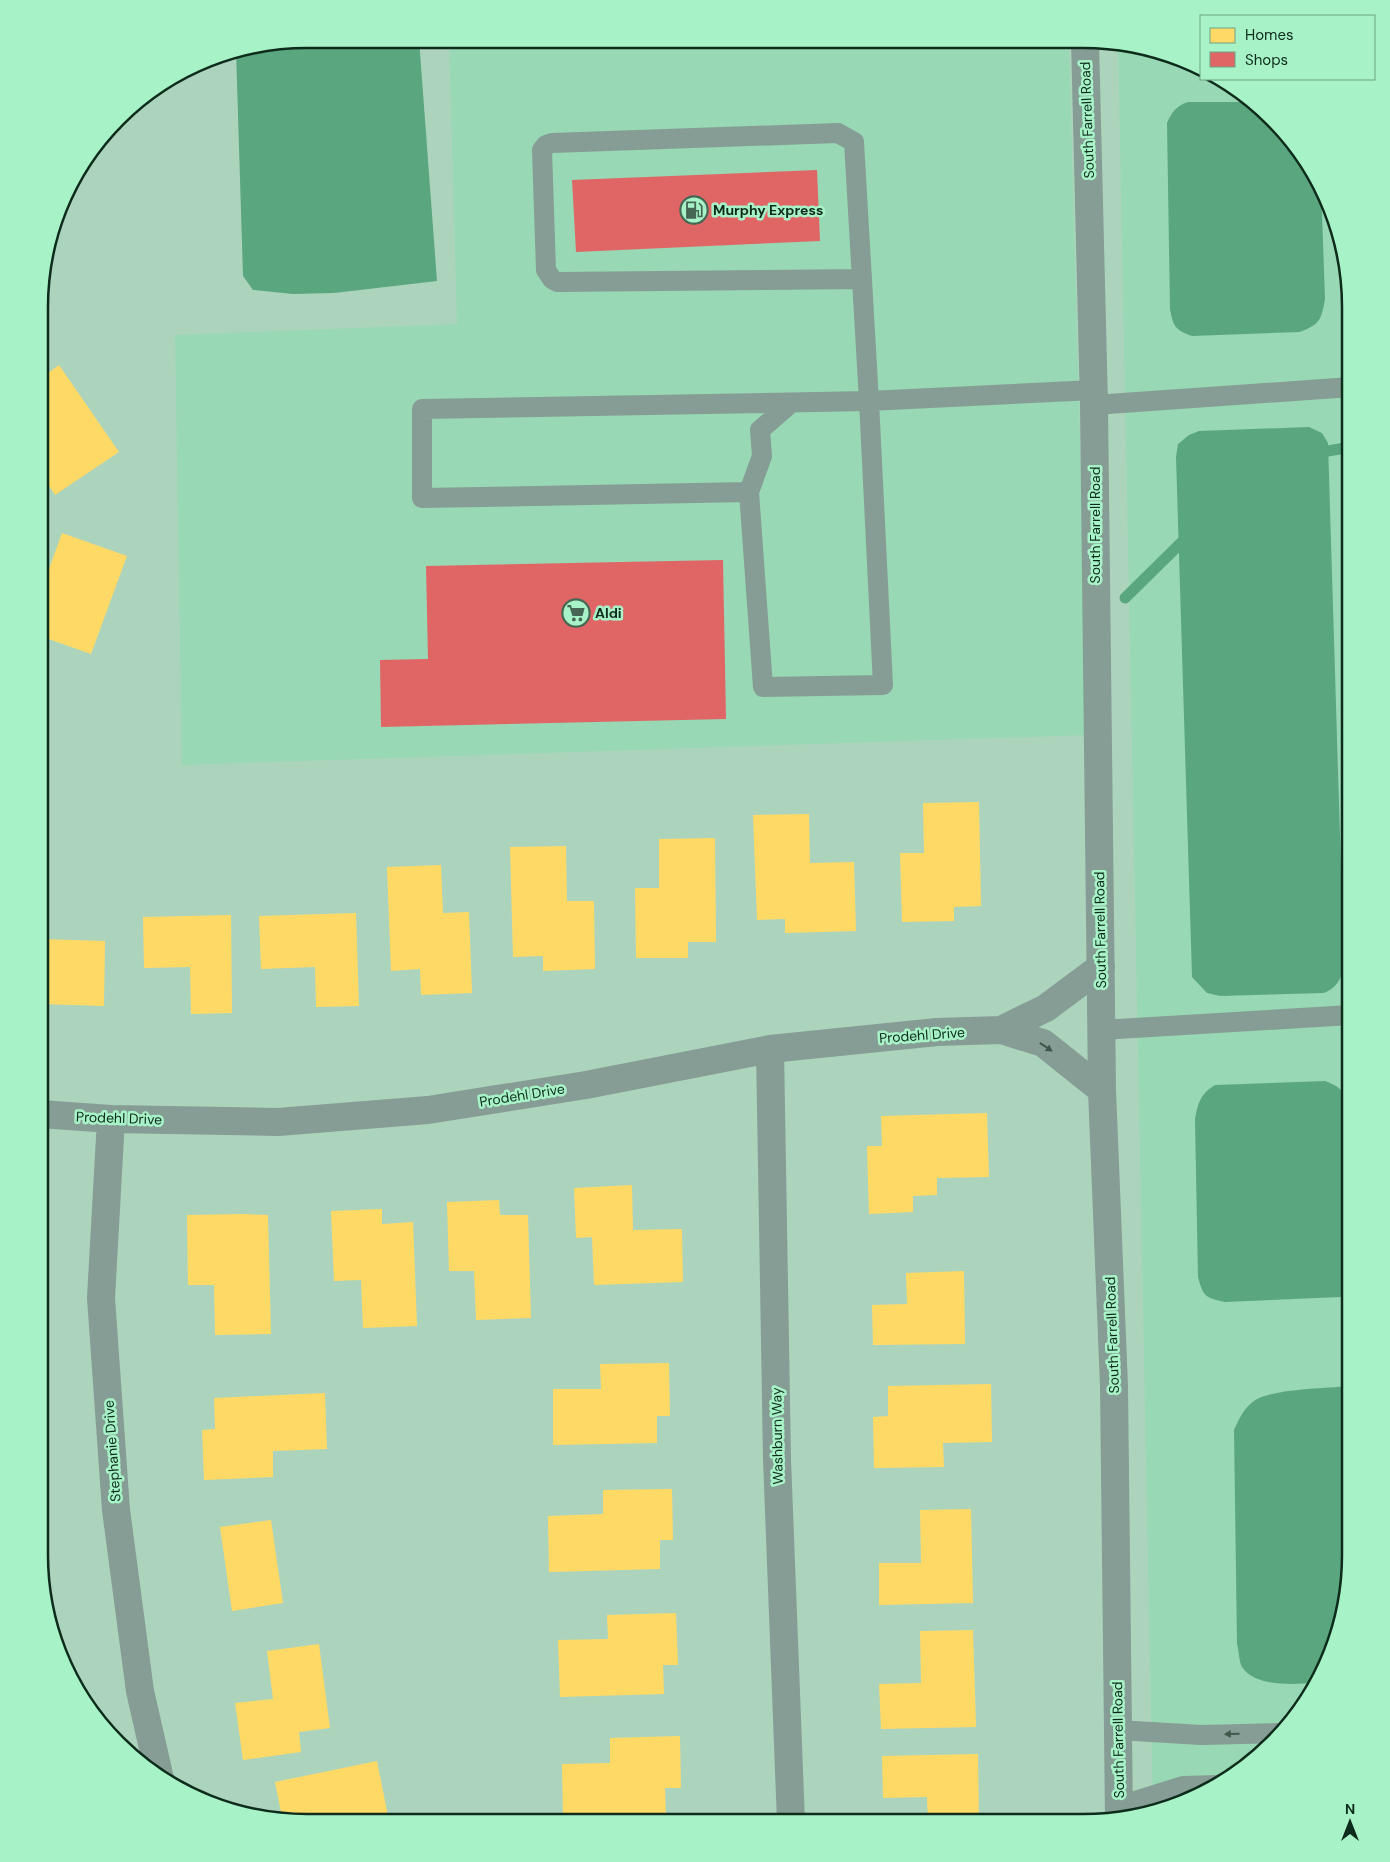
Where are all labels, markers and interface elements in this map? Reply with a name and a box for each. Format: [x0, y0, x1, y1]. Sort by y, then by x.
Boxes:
legend [1200, 15, 1375, 80]
text: Homes [1245, 25, 1294, 45]
text: Shops [1245, 50, 1288, 70]
street label: South Farrell Road [1076, 61, 1098, 179]
fuel station icon: Murphy Express [679, 195, 709, 225]
place label: Murphy Express [713, 201, 823, 219]
street label: South Farrell Road [1086, 467, 1104, 583]
supermarket icon: Aldi [561, 598, 591, 628]
place label: Aldi [595, 604, 622, 622]
street label: South Farrell Road [1090, 871, 1110, 989]
street label: Prodehl Drive [878, 1023, 966, 1047]
one-way arrow [1040, 1042, 1053, 1052]
street label: Prodehl Drive [478, 1079, 566, 1111]
street label: Prodehl Drive [76, 1108, 162, 1128]
street label: South Farrell Road [1101, 1276, 1123, 1394]
street label: Washburn Way [767, 1387, 787, 1485]
street label: Stephanie Drive [99, 1399, 125, 1503]
street label: South Farrell Road [1108, 1681, 1128, 1799]
one-way arrow [1224, 1730, 1240, 1738]
north arrow [1325, 1797, 1375, 1847]
text: N [1345, 1800, 1355, 1818]

